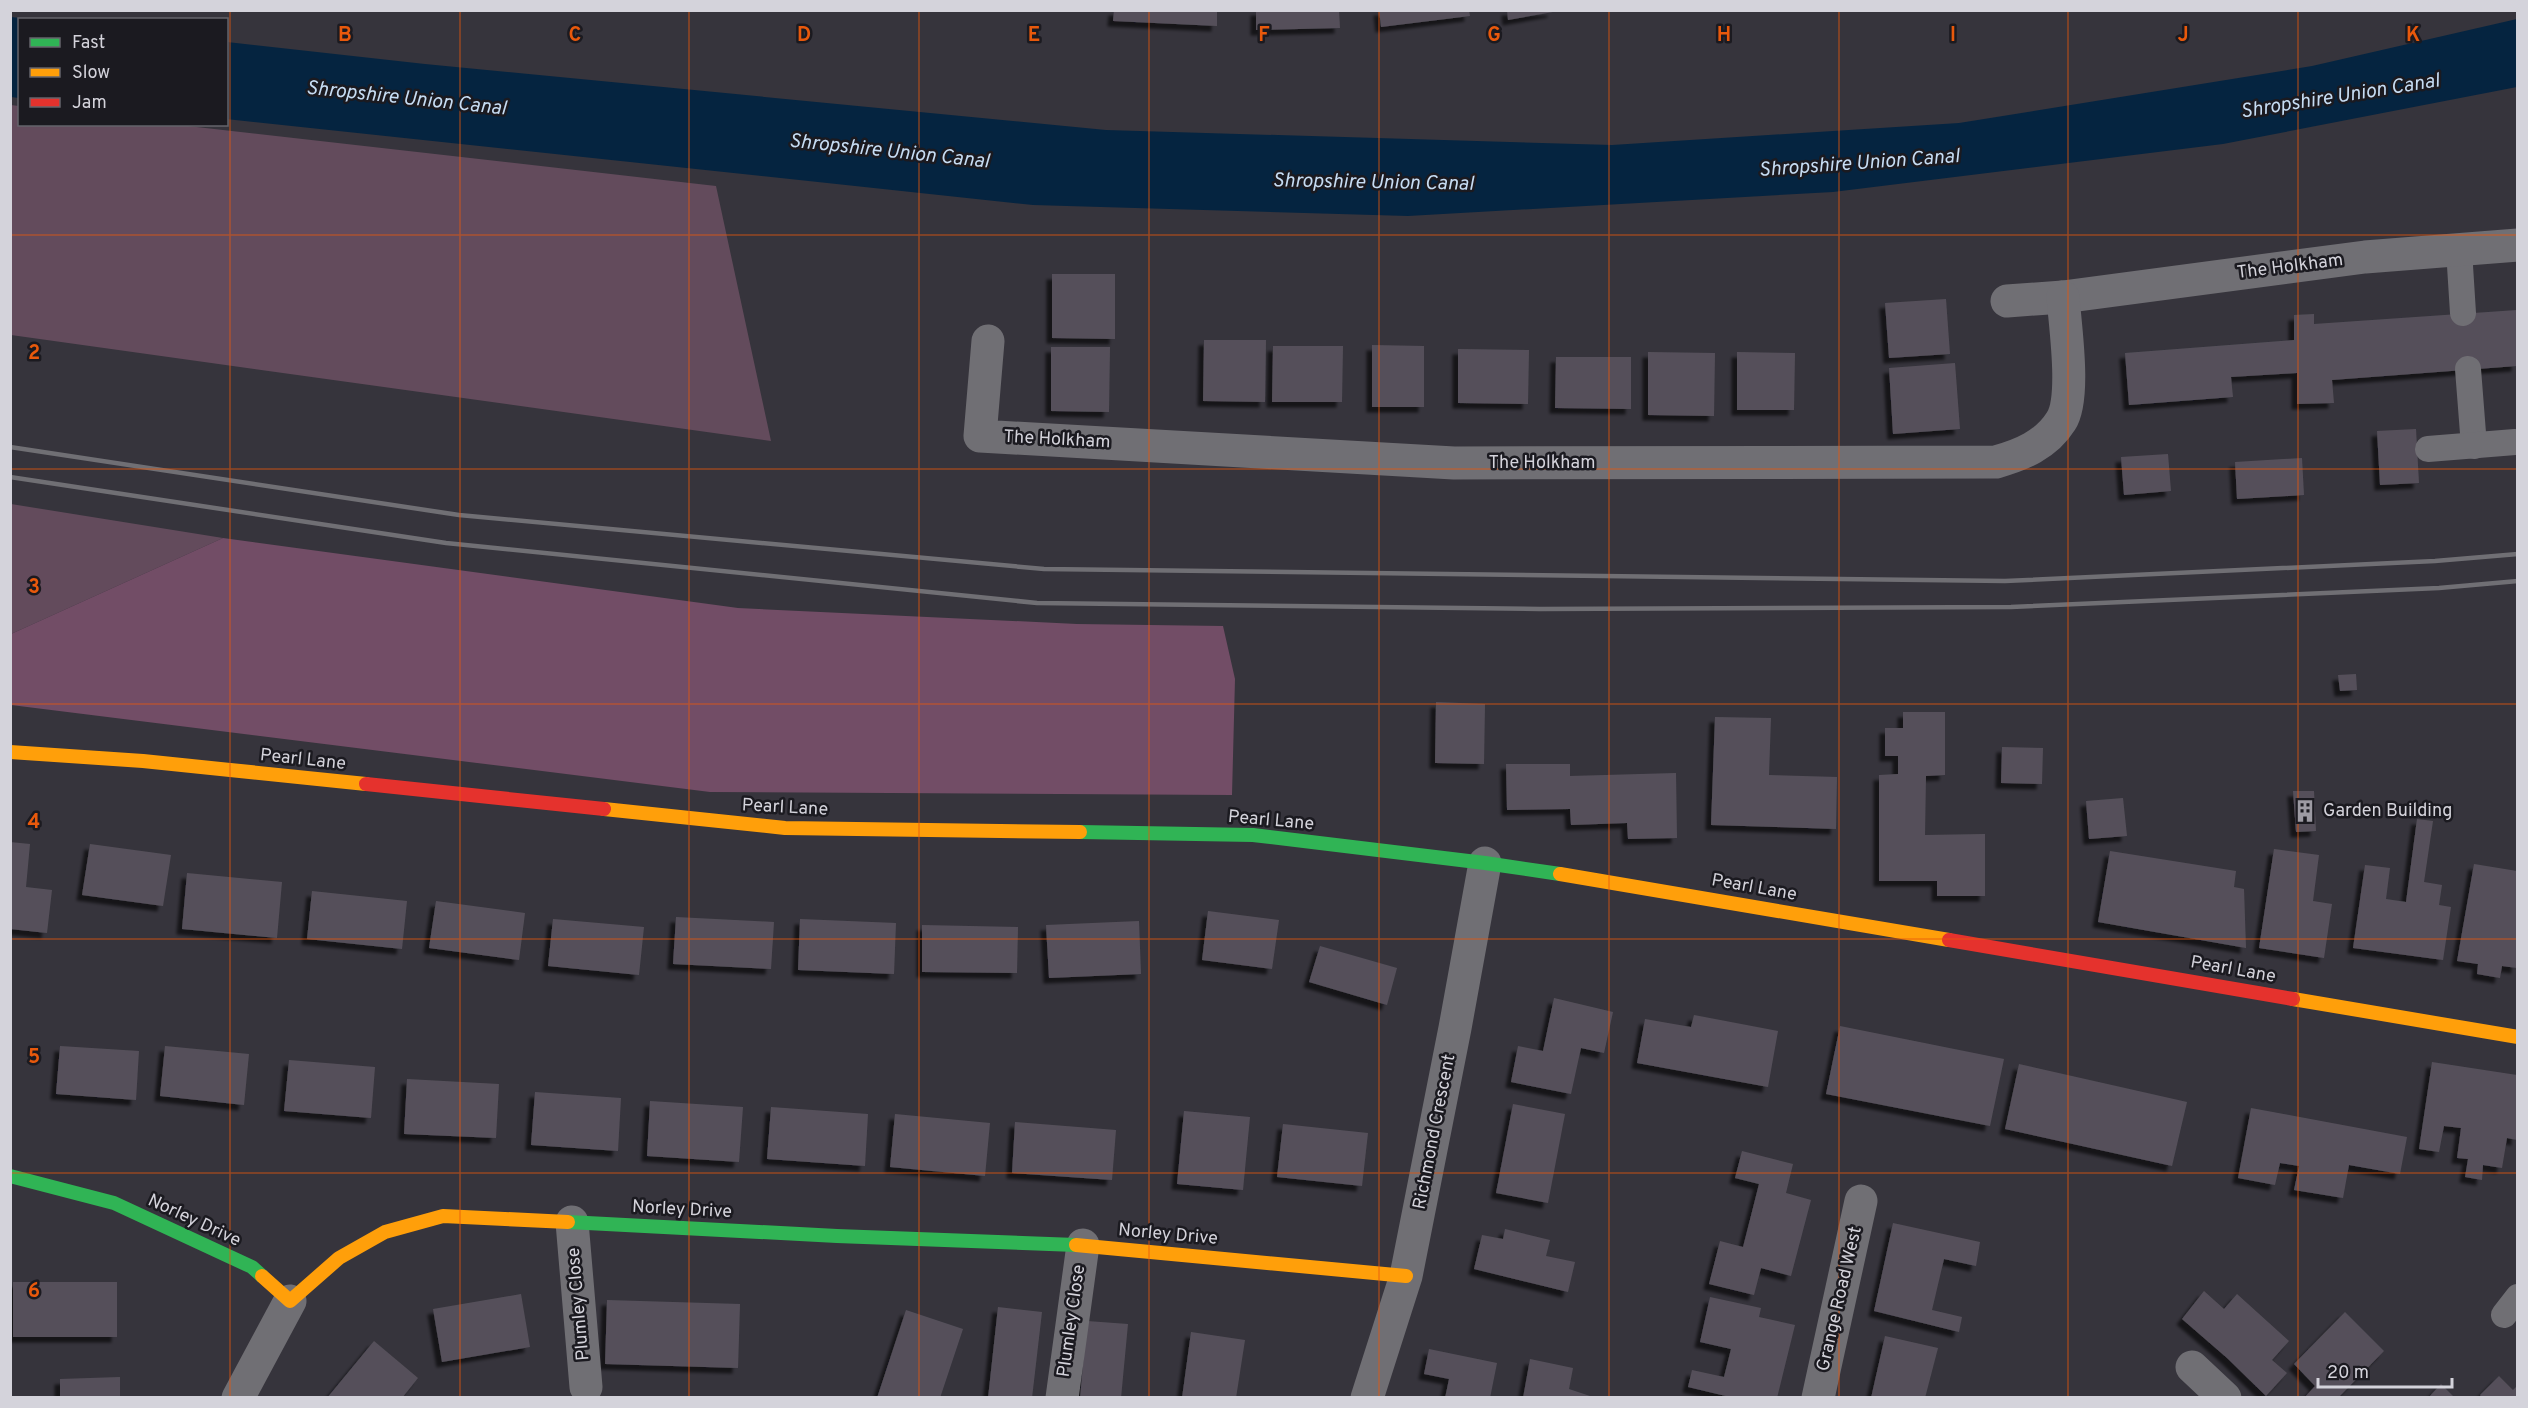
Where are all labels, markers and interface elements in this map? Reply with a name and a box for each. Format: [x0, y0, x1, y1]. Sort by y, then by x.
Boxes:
legend [18, 18, 228, 126]
text: B [338, 23, 352, 49]
text: C [569, 23, 581, 49]
text: D [797, 23, 811, 49]
text: E [1028, 23, 1040, 49]
text: F [1258, 23, 1270, 49]
text: G [1487, 23, 1501, 49]
text: H [1717, 23, 1731, 49]
text: I [1950, 23, 1956, 49]
text: J [2177, 23, 2189, 49]
text: K [2406, 23, 2420, 49]
text: Fast [72, 32, 105, 55]
text: Slow [72, 62, 110, 85]
water label: Shropshire Union Canal [2239, 68, 2442, 126]
water label: Shropshire Union Canal [305, 76, 508, 123]
text: Jam [72, 92, 107, 115]
water label: Shropshire Union Canal [788, 129, 991, 176]
water label: Shropshire Union Canal [1758, 144, 1961, 184]
water label: Shropshire Union Canal [1272, 168, 1475, 198]
street label: The Holkham [2236, 249, 2344, 285]
text: 2 [28, 341, 40, 367]
street label: The Holkham [1003, 426, 1111, 454]
street label: The Holkham [1489, 452, 1595, 475]
text: 3 [28, 575, 40, 601]
street label: Pearl Lane [259, 744, 347, 776]
street label: Pearl Lane [741, 794, 829, 822]
building icon: Garden Building [2292, 798, 2318, 824]
place label: Garden Building [2323, 800, 2452, 823]
street label: Pearl Lane [1227, 806, 1315, 836]
text: 4 [28, 810, 40, 836]
street label: Pearl Lane [1709, 869, 1799, 907]
street label: Pearl Lane [2188, 951, 2278, 989]
text: 5 [28, 1045, 40, 1071]
street label: Richmond Crescent [1409, 1052, 1461, 1212]
street label: Norley Drive [144, 1189, 244, 1253]
street label: Norley Drive [631, 1196, 733, 1224]
street label: Norley Drive [1117, 1219, 1219, 1251]
street label: Grange Road West [1812, 1224, 1868, 1374]
street label: Plumley Close [563, 1246, 595, 1362]
street label: Plumley Close [1053, 1263, 1091, 1379]
text: 6 [28, 1279, 40, 1305]
scale bar [2318, 1351, 2452, 1389]
text: 20 m [2327, 1362, 2369, 1385]

